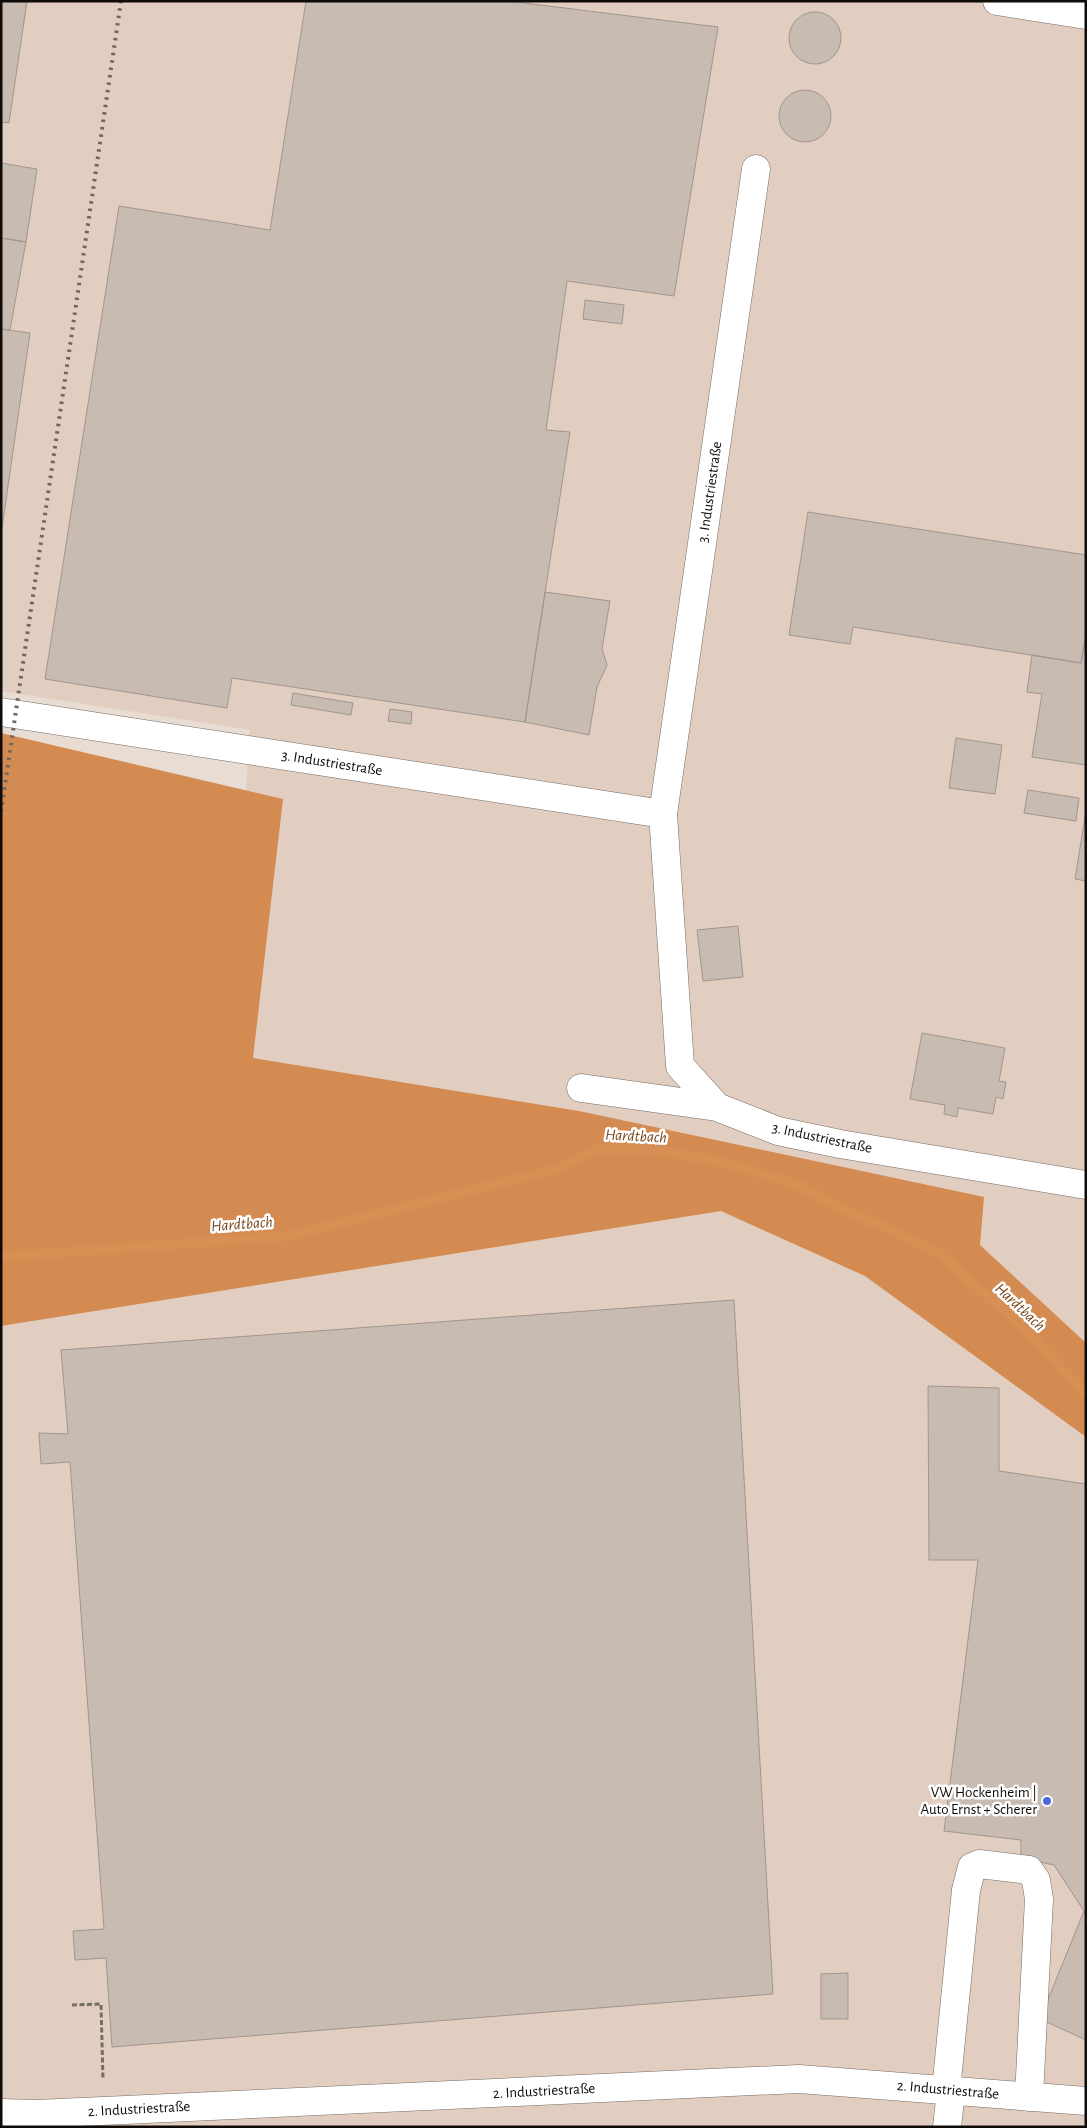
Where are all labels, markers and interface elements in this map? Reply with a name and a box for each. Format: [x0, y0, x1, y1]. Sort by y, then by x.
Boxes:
street label: 3. Industriestraße [695, 440, 725, 544]
street label: 3. Industriestraße [280, 748, 384, 778]
street label: 3. Industriestraße [771, 1120, 874, 1156]
water label: Hardtbach [605, 1126, 667, 1146]
water label: Hardtbach [211, 1214, 273, 1234]
water label: Hardtbach [992, 1280, 1048, 1334]
place label: VW Hockenheim | Auto Ernst + Scherer [921, 1785, 1037, 1817]
marker: VW Hockenheim | Auto Ernst + Scherer [1041, 1795, 1053, 1807]
street label: 2. Industriestraße [896, 2078, 1000, 2102]
street label: 2. Industriestraße [492, 2081, 596, 2101]
street label: 2. Industriestraße [87, 2099, 191, 2119]

